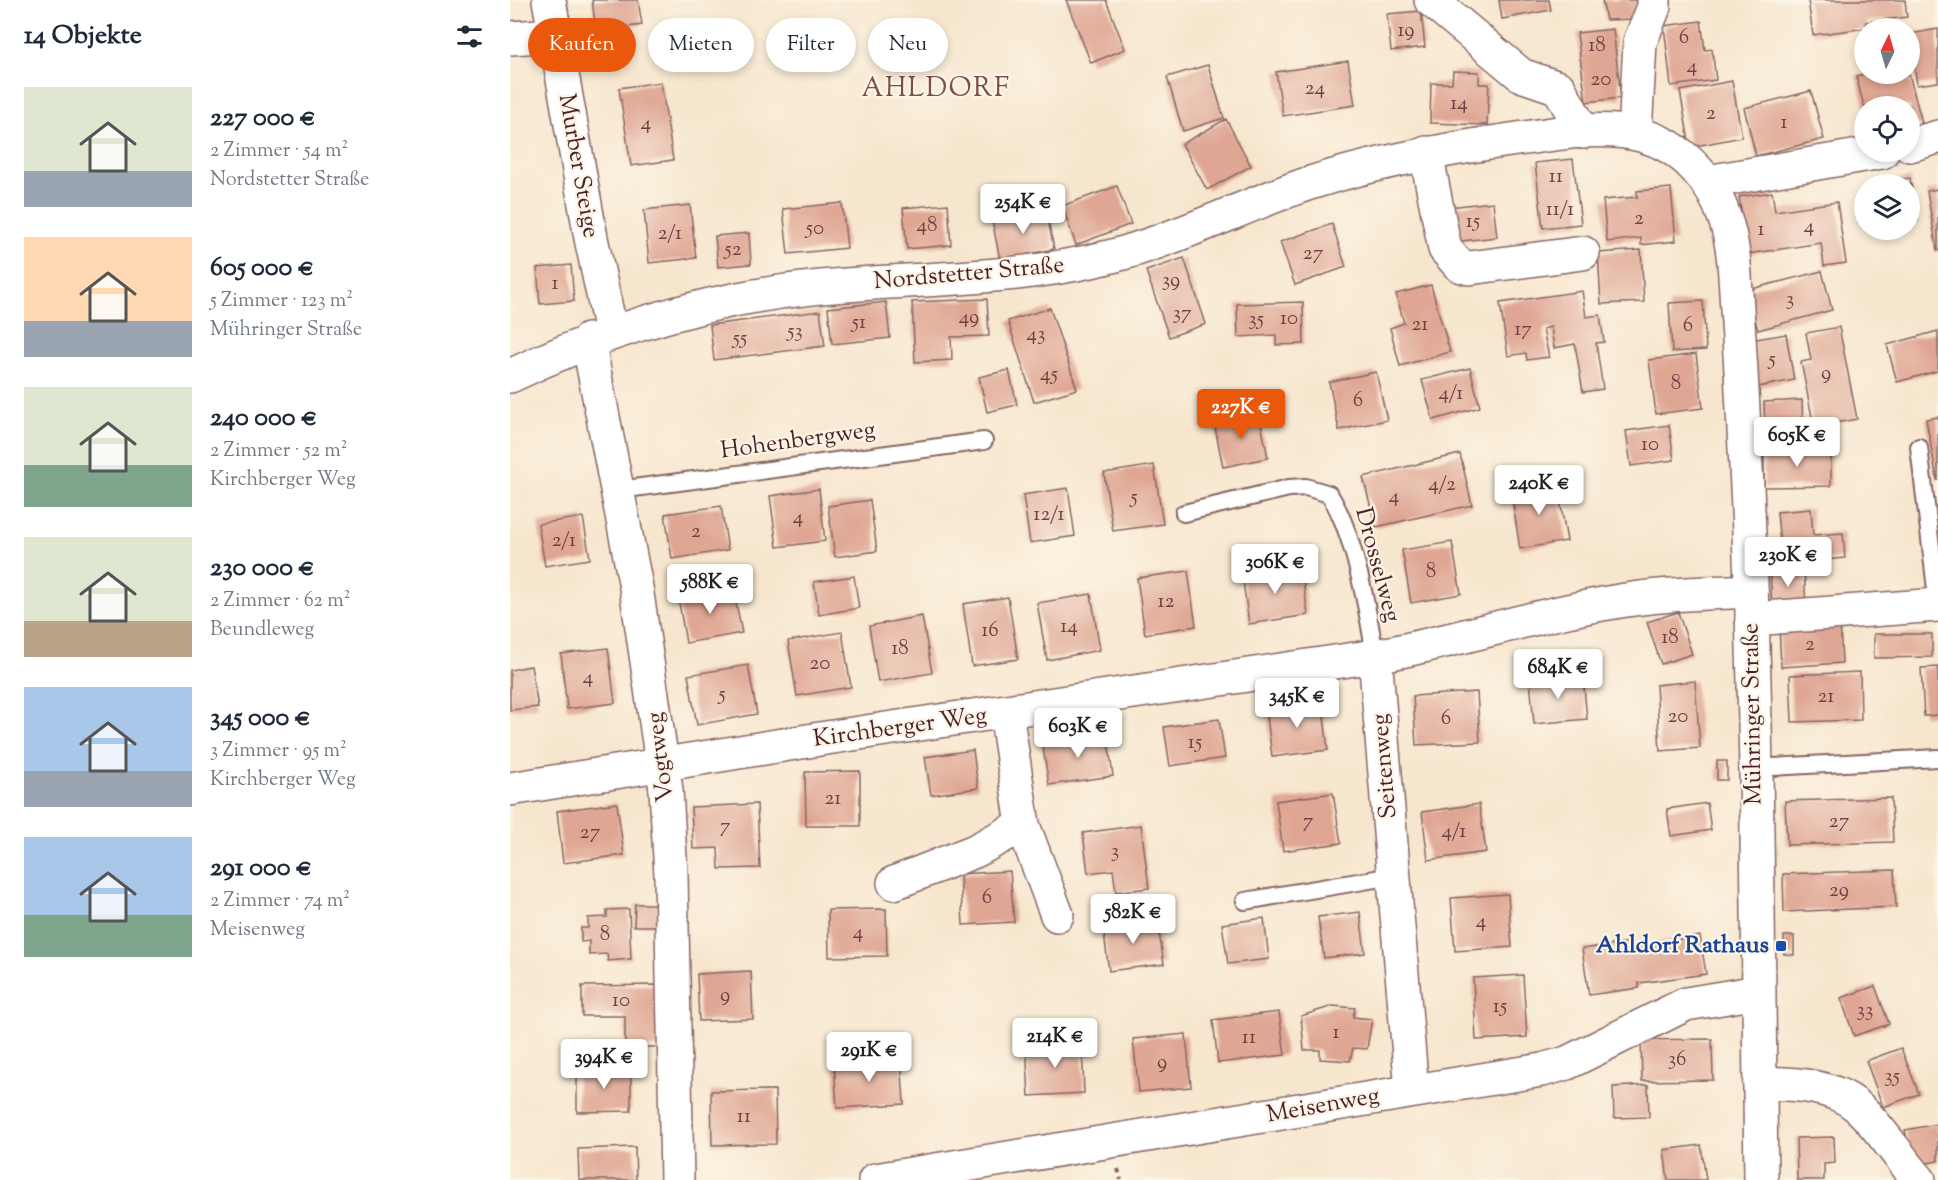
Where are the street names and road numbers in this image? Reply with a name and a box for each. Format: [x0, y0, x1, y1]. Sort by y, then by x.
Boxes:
street label: Murber Steige [549, 91, 607, 241]
street label: Nordstetter Straße [872, 249, 1066, 299]
street label: Hohenbergweg [718, 413, 878, 469]
street label: Drosselweg [1345, 504, 1409, 627]
street label: Mühringer Straße [1734, 622, 1772, 806]
street label: Kirchberger Weg [811, 699, 989, 757]
street label: Vogtweg [639, 710, 683, 804]
street label: Seitenweg [1363, 712, 1407, 820]
street label: Meisenweg [1264, 1079, 1382, 1133]

